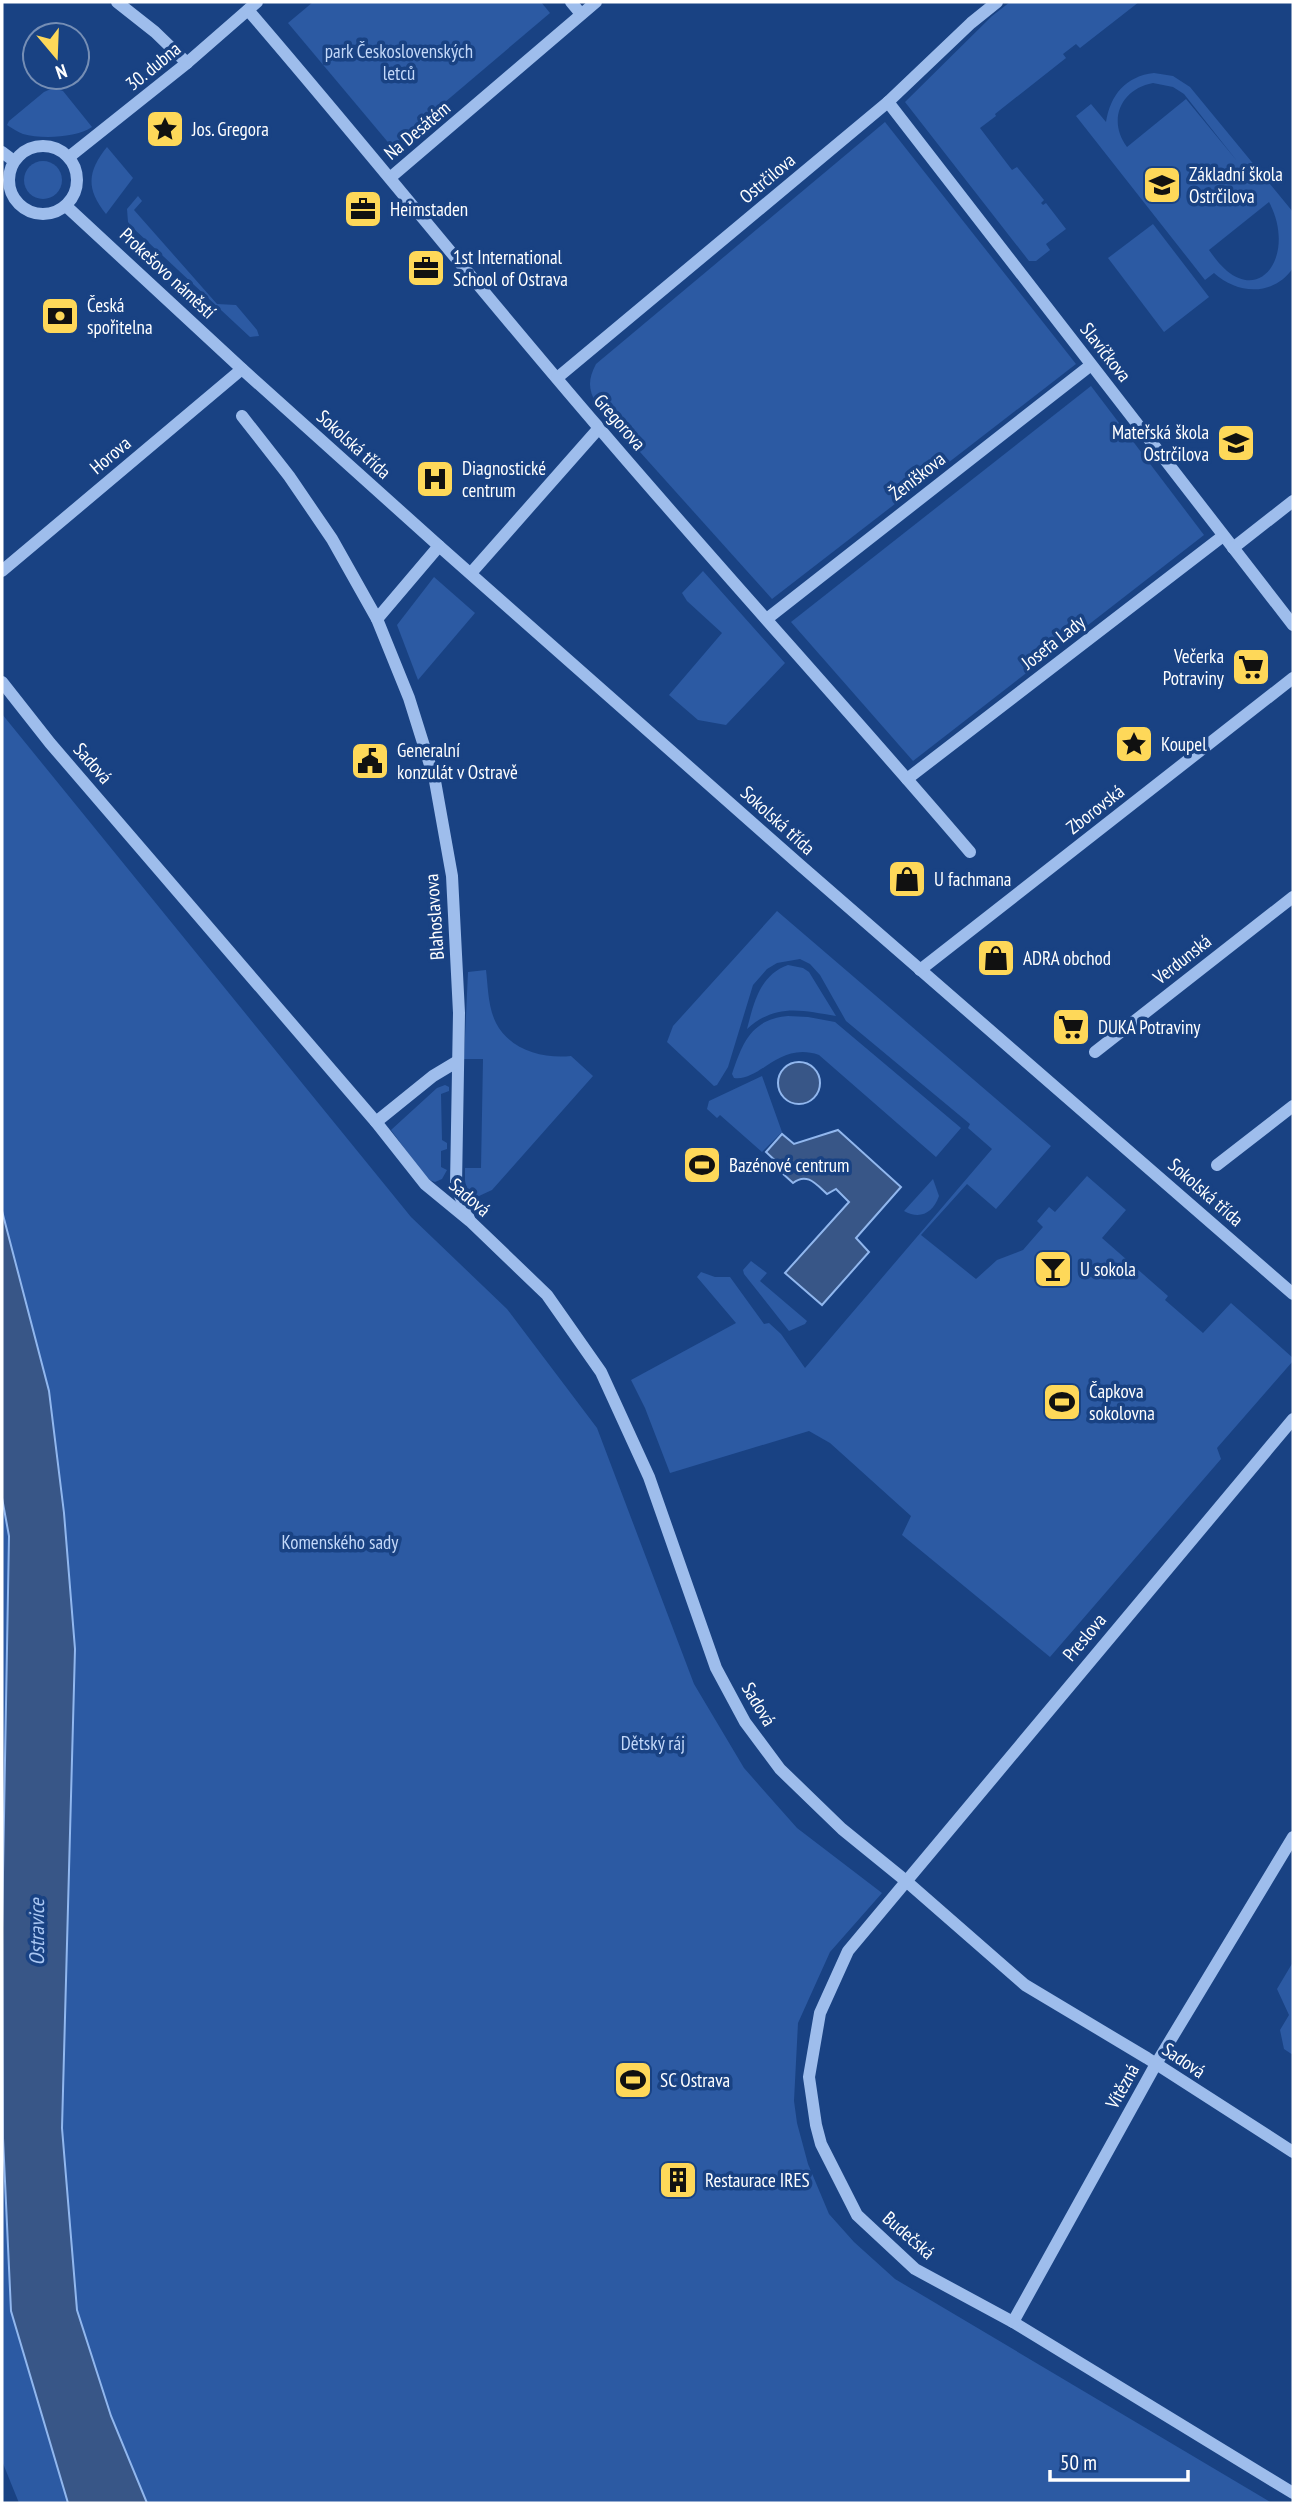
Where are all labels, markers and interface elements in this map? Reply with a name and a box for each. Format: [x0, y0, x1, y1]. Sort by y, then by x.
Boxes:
north arrow [21, 21, 91, 91]
street label: 30. dubna [121, 37, 185, 95]
park label: park Československých letců [325, 39, 473, 85]
text: N [53, 59, 70, 85]
street label: Na Desátém [379, 95, 455, 165]
place icon: Jos. Gregora [144, 108, 186, 150]
place label: Jos. Gregora [191, 117, 269, 141]
street label: Ostrčilova [734, 148, 800, 208]
place label: Základní škola Ostrčilova [1189, 162, 1283, 208]
school or university icon: Základní škola Ostrčilova [1141, 164, 1183, 206]
office icon: Heimstaden [342, 188, 384, 230]
place label: Heimstaden [390, 197, 468, 221]
street label: Prokešovo náměstí [115, 222, 221, 324]
place label: 1st International School of Ostrava [453, 245, 568, 291]
office icon: 1st International School of Ostrava [405, 247, 447, 289]
place label: Česká spořitelna [87, 293, 153, 339]
bank icon: Česká spořitelna [39, 295, 81, 337]
street label: Slavíčkova [1075, 318, 1137, 386]
street label: Gregorova [589, 389, 651, 455]
street label: Sokolská třída [312, 404, 396, 484]
place label: Mateřská škola Ostrčilova [1112, 420, 1209, 466]
school or university icon: Mateřská škola Ostrčilova [1215, 422, 1257, 464]
street label: Horova [84, 431, 136, 479]
street label: Ženíškova [884, 447, 950, 505]
place label: Diagnostické centrum [462, 456, 546, 502]
hospital icon: Diagnostické centrum [414, 458, 456, 500]
street label: Josefa Lady [1016, 609, 1090, 675]
place label: Večerka Potraviny [1163, 644, 1225, 690]
supermarket icon: Večerka Potraviny [1230, 646, 1272, 688]
place icon: Koupel [1113, 723, 1155, 765]
place label: Koupel [1161, 732, 1207, 756]
street label: Sadová [69, 737, 117, 789]
place label: Generalní konzulát v Ostravě [397, 738, 518, 784]
public building icon: Generalní konzulát v Ostravě [349, 740, 391, 782]
street label: Zborovská [1061, 779, 1129, 839]
street label: Sokolská třída [736, 780, 820, 860]
shop icon: U fachmana [886, 858, 928, 900]
place label: U fachmana [934, 867, 1011, 891]
street label: Blahoslavova [419, 873, 449, 961]
street label: Verdunská [1147, 929, 1216, 990]
shop icon: ADRA obchod [975, 937, 1017, 979]
place label: ADRA obchod [1023, 946, 1111, 970]
supermarket icon: DUKA Potraviny [1050, 1006, 1092, 1048]
place label: DUKA Potraviny [1098, 1015, 1201, 1039]
sports icon: Bazénové centrum [681, 1144, 723, 1186]
place label: Bazénové centrum [729, 1153, 849, 1177]
street label: Sokolská třída [1163, 1153, 1249, 1231]
street label: Sadová [444, 1173, 496, 1221]
bar icon: U sokola [1032, 1248, 1074, 1290]
place label: U sokola [1080, 1257, 1136, 1281]
place label: Čapkova sokolovna [1089, 1379, 1155, 1425]
sports icon: Čapkova sokolovna [1041, 1381, 1083, 1423]
park label: Komenského sady [282, 1530, 399, 1554]
street label: Preslova [1057, 1608, 1111, 1666]
street label: Sadová [737, 1678, 781, 1730]
park label: Dětský ráj [621, 1731, 685, 1755]
water label: Ostravice [23, 1897, 50, 1966]
street label: Sadová [1158, 2037, 1210, 2083]
sports icon: SC Ostrava [612, 2059, 654, 2101]
street label: Vítězná [1099, 2059, 1144, 2114]
place label: SC Ostrava [660, 2068, 730, 2092]
building icon: Restaurace IRES [657, 2159, 699, 2201]
place label: Restaurace IRES [705, 2168, 810, 2192]
street label: Budečská [878, 2206, 940, 2264]
scale bar [1050, 2438, 1188, 2482]
text: 50 m [1060, 2449, 1097, 2476]

